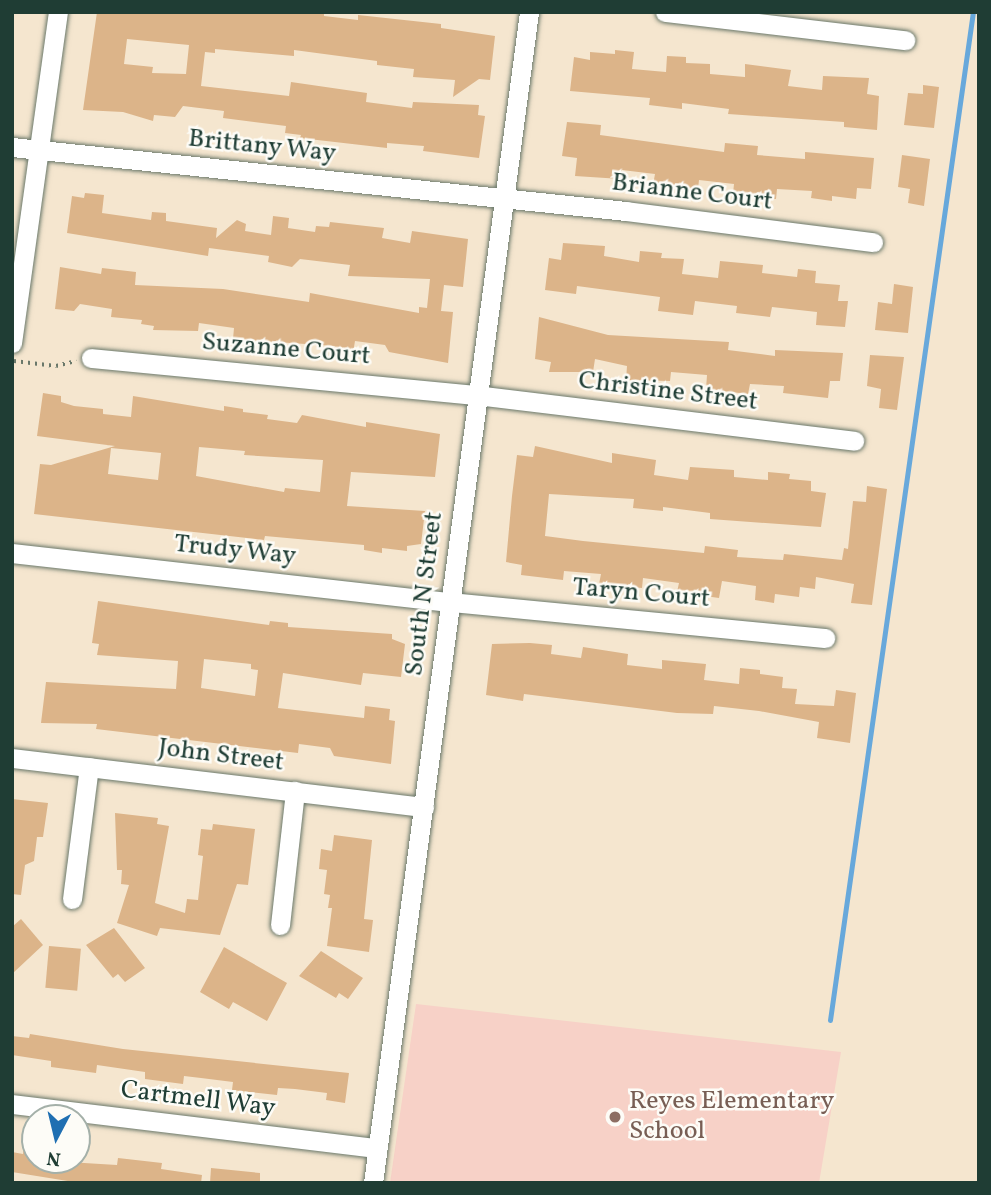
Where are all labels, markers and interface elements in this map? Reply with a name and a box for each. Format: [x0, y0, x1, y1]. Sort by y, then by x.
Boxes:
street label: Brittany Way [186, 124, 338, 170]
street label: Brianne Court [610, 168, 774, 218]
street label: Suzanne Court [200, 327, 372, 373]
street label: Christine Street [577, 366, 759, 418]
street label: South N Street [399, 510, 451, 678]
street label: Trudy Way [172, 529, 298, 573]
street label: Taryn Court [571, 572, 711, 616]
street label: John Street [156, 733, 286, 779]
street label: Cartmell Way [118, 1075, 278, 1125]
place label: Reyes Elementary School [629, 1086, 834, 1148]
north arrow [21, 1104, 91, 1174]
marker: Reyes Elementary School [607, 1109, 623, 1125]
text: N [45, 1144, 62, 1172]

